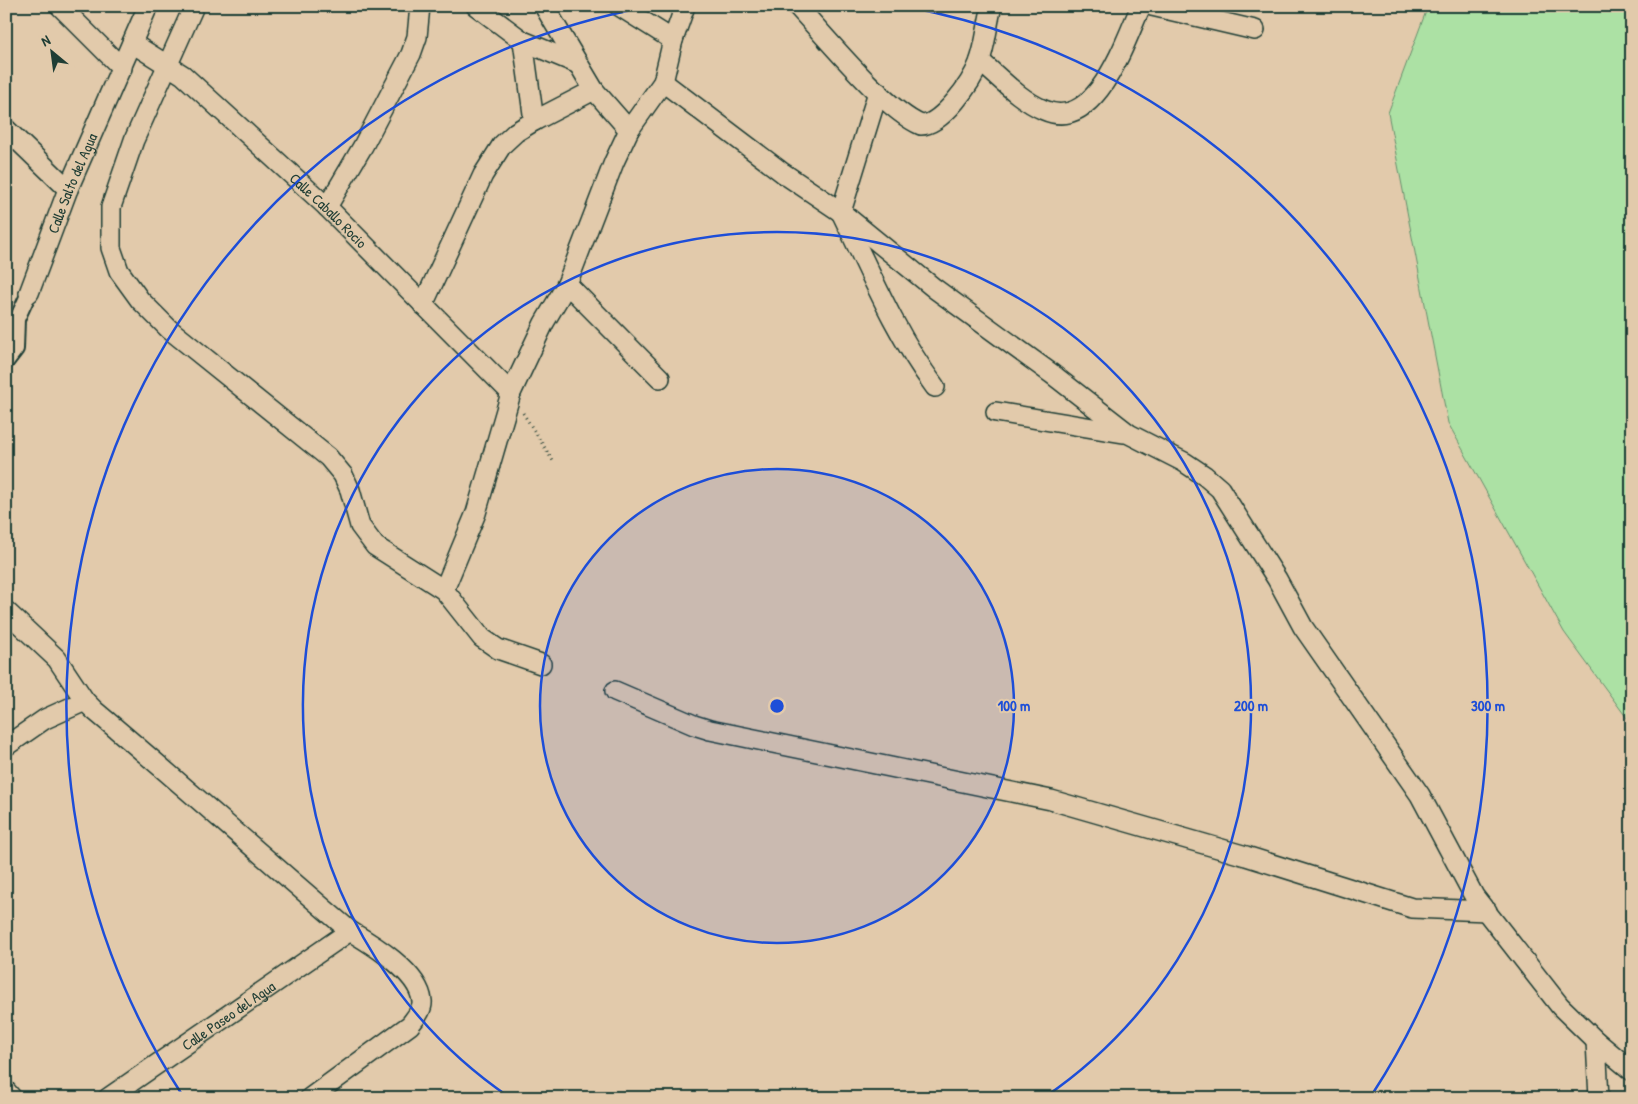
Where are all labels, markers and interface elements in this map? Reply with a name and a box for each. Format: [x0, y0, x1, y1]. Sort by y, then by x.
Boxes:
north arrow [28, 28, 78, 78]
text: N [38, 30, 54, 50]
street label: Calle Salto del Agua [42, 129, 102, 236]
street label: Calle Caballo Rocio [285, 168, 372, 252]
text: 100 m [998, 695, 1030, 716]
text: 200 m [1234, 695, 1268, 716]
text: 300 m [1471, 695, 1505, 716]
centre of rings [768, 697, 786, 715]
street label: Calle Paseo del Agua [177, 975, 279, 1055]

